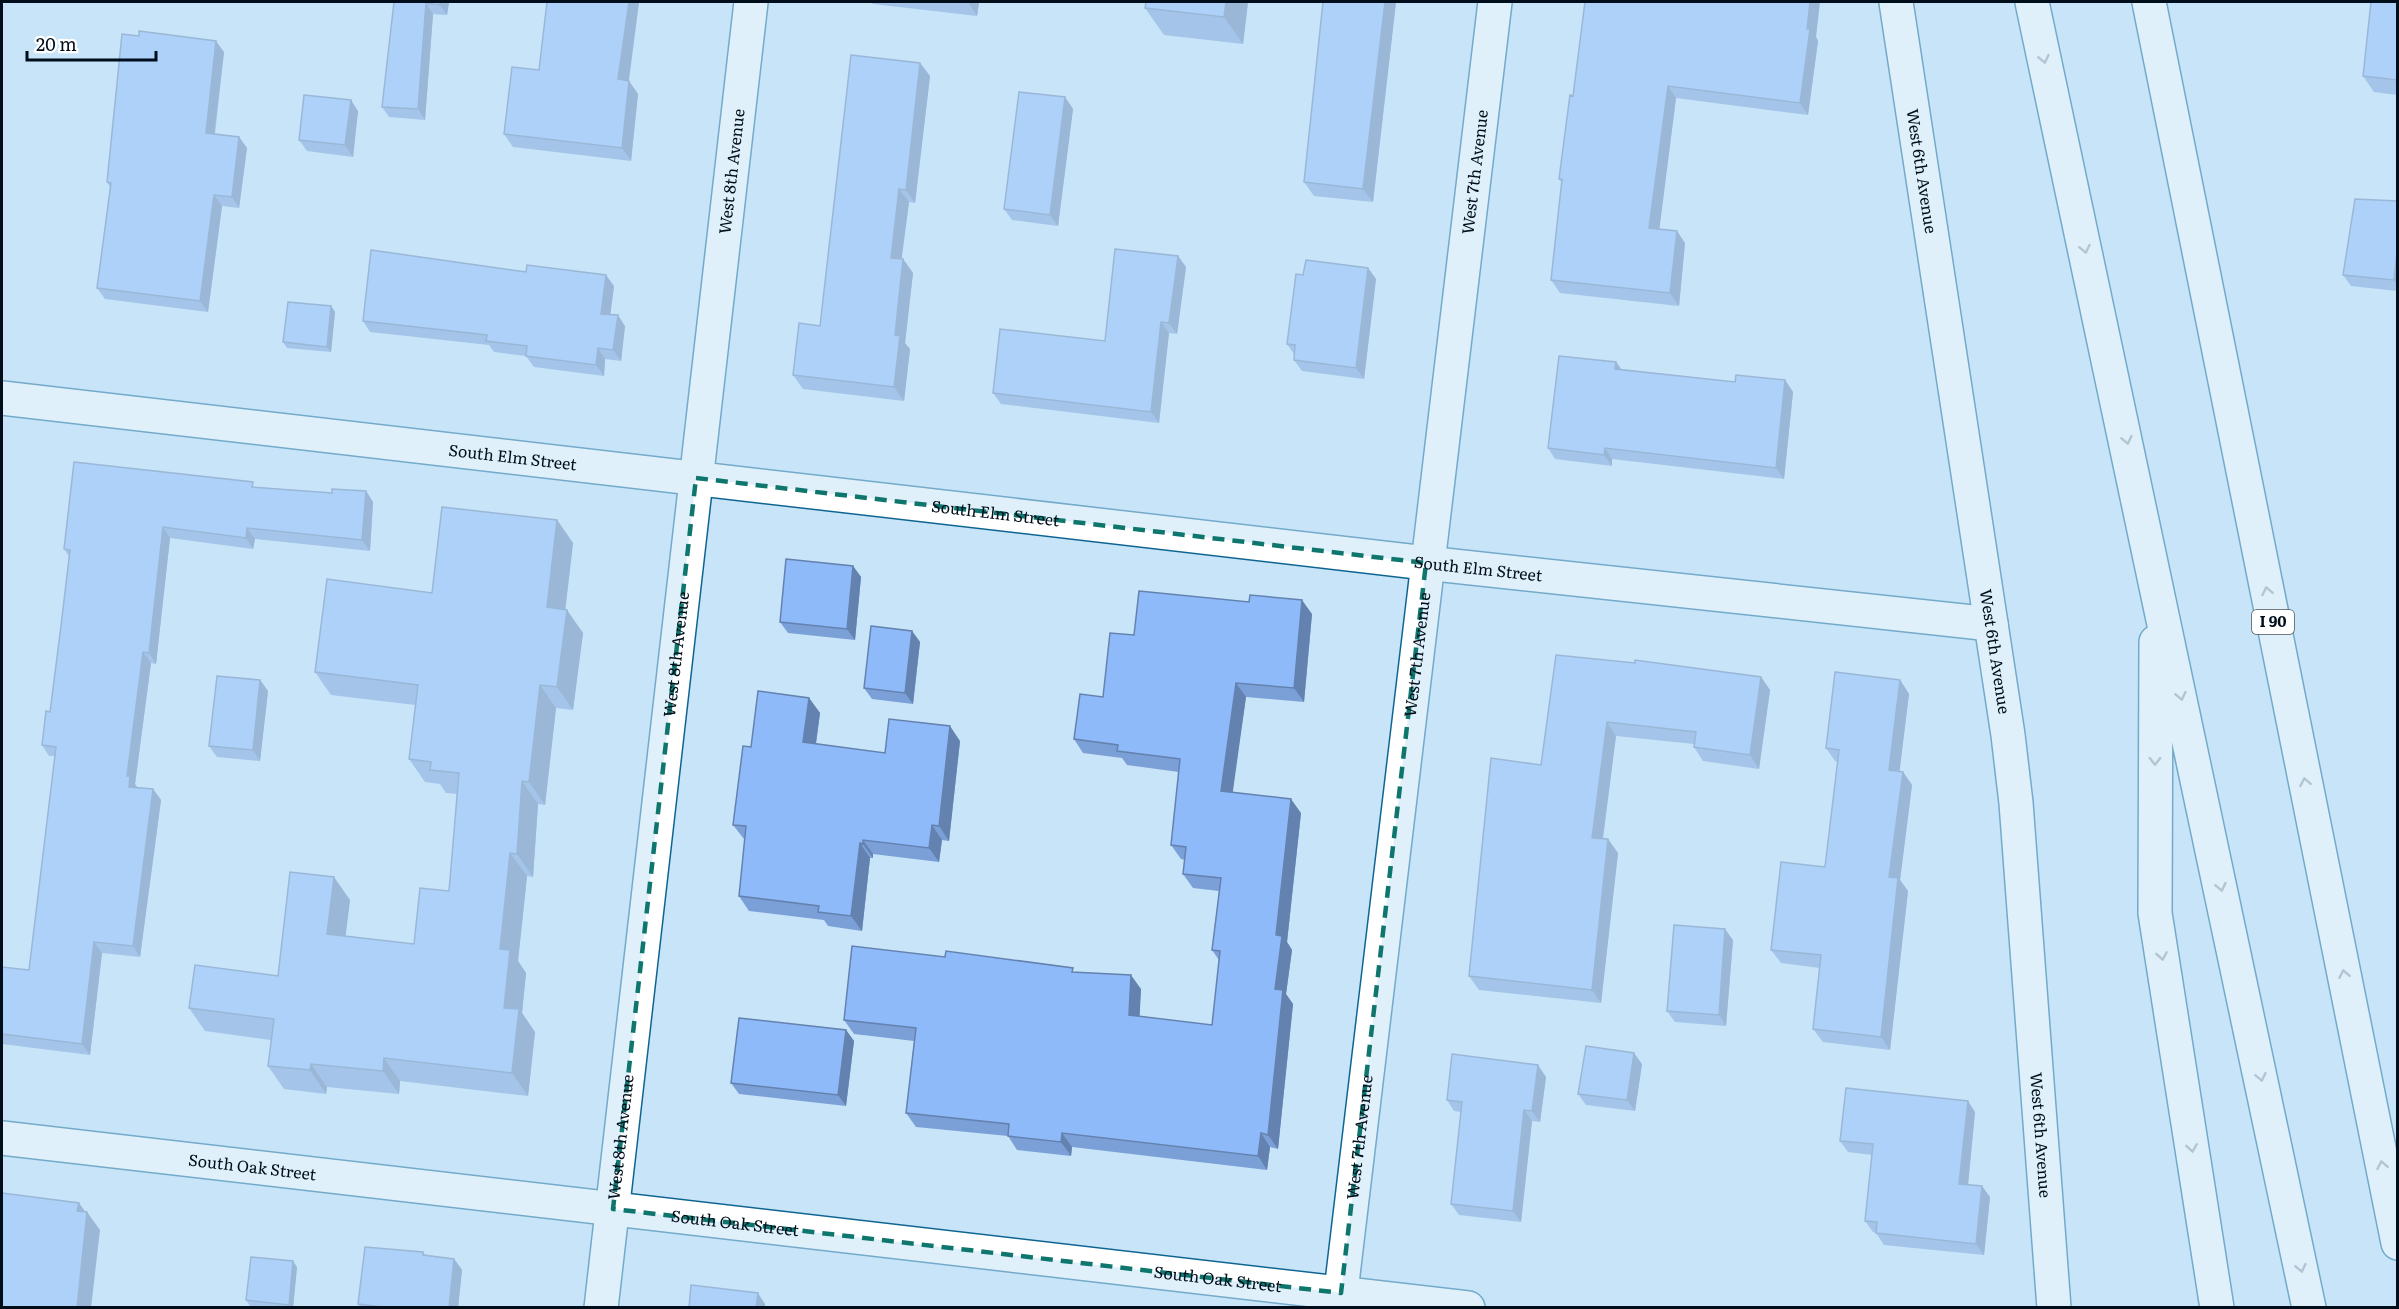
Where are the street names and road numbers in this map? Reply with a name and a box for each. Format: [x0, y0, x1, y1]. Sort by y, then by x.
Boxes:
street label: West 8th Avenue [711, 107, 750, 235]
street label: West 6th Avenue [1901, 107, 1944, 235]
street label: West 7th Avenue [1454, 108, 1493, 236]
street label: South Elm Street [447, 437, 579, 476]
street label: South Elm Street [930, 493, 1061, 532]
street label: South Elm Street [1413, 549, 1544, 587]
street label: West 6th Avenue [1975, 587, 2018, 715]
street label: West 8th Avenue [656, 590, 694, 718]
street label: West 7th Avenue [1397, 591, 1435, 718]
road number: I 90 [2252, 610, 2294, 634]
street label: West 6th Avenue [2025, 1071, 2059, 1199]
street label: West 8th Avenue [601, 1073, 639, 1201]
street label: West 7th Avenue [1339, 1073, 1378, 1201]
street label: South Oak Street [187, 1147, 318, 1185]
street label: South Oak Street [670, 1203, 801, 1241]
street label: South Oak Street [1153, 1259, 1284, 1297]

